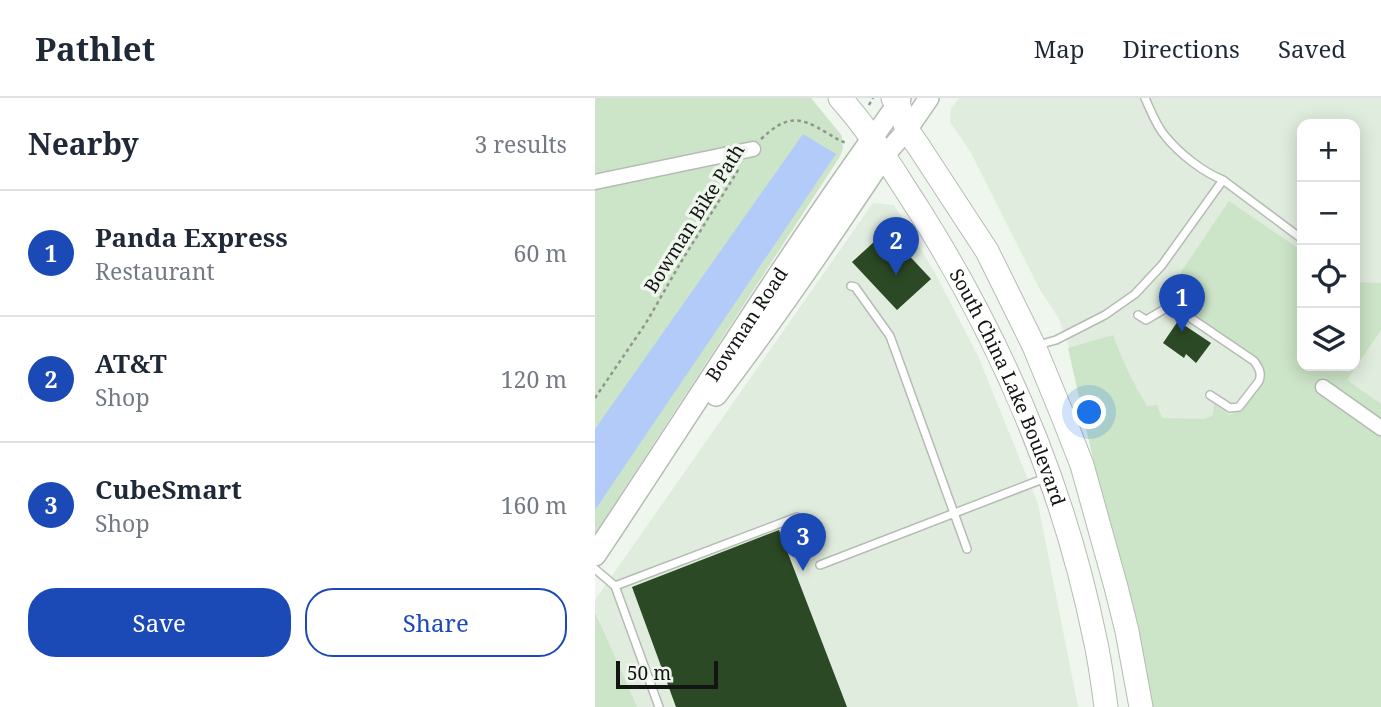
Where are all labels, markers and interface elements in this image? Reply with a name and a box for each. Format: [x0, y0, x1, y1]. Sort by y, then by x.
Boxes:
text: Pathlet [35, 26, 155, 71]
text: Map [1034, 32, 1085, 65]
text: Directions [1123, 32, 1240, 65]
text: Saved [1278, 32, 1346, 65]
map controls [1297, 119, 1360, 371]
button: + [1297, 119, 1360, 182]
text: Nearby [28, 123, 139, 164]
text: 3 results [474, 128, 567, 160]
street label: Bowman Bike Path [638, 139, 750, 297]
button: − [1297, 182, 1360, 245]
pin: 2 [873, 217, 919, 275]
text: Panda Express [95, 219, 288, 255]
text: 1 [45, 237, 58, 269]
text: 60 m [514, 237, 567, 269]
button: locate [1297, 245, 1360, 308]
text: Restaurant [95, 255, 215, 287]
street label: Bowman Road [699, 262, 794, 386]
street label: South China Lake Boulevard [944, 264, 1072, 509]
pin: 1 [1159, 274, 1205, 332]
button: layers [1297, 308, 1360, 371]
text: AT&T [95, 345, 167, 381]
text: 2 [45, 363, 58, 395]
text: 120 m [501, 363, 567, 395]
text: Shop [95, 381, 150, 413]
your location [1072, 395, 1106, 429]
text: CubeSmart [95, 471, 242, 507]
text: 3 [45, 489, 58, 521]
text: 160 m [501, 489, 567, 521]
text: Shop [95, 507, 150, 539]
pin: 3 [780, 513, 826, 571]
button: Save [28, 588, 291, 657]
button: Share [305, 588, 567, 657]
scale bar [616, 658, 717, 690]
text: 50 m [627, 660, 671, 686]

